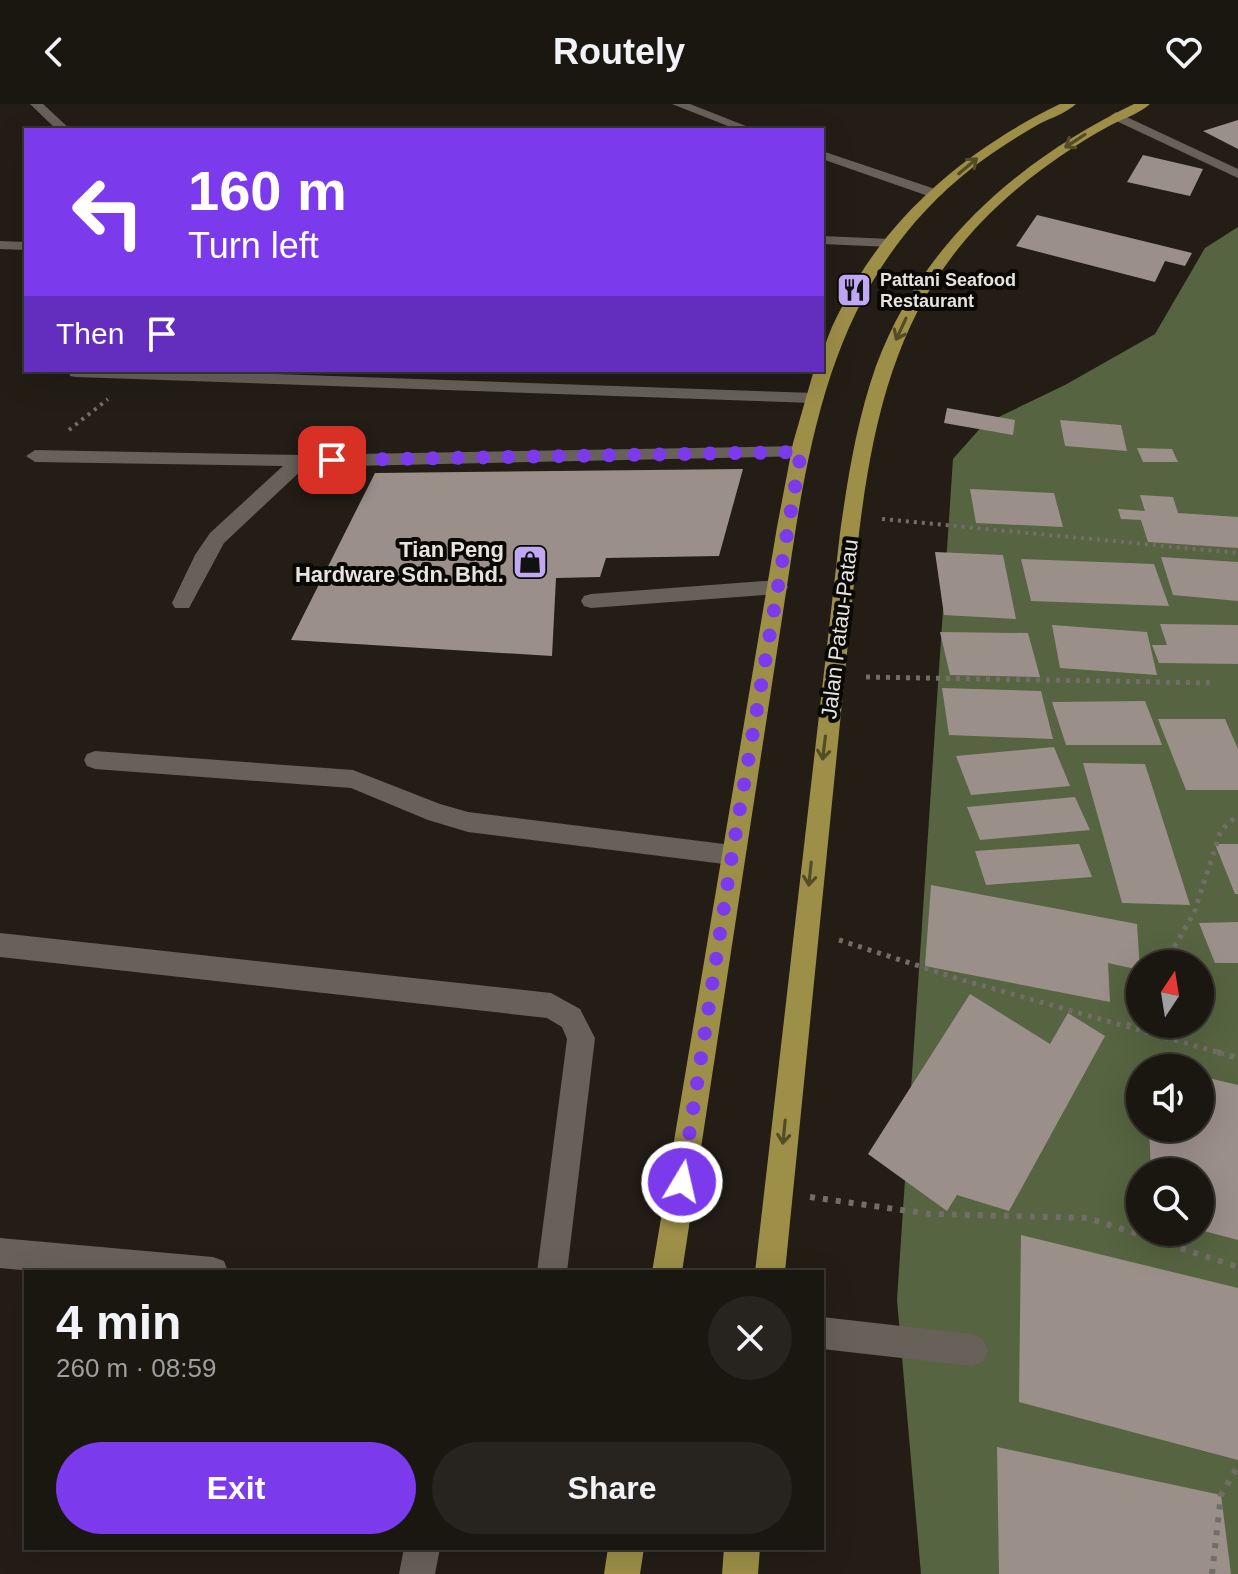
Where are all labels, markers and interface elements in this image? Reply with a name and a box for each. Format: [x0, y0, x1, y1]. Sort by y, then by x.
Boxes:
icon: back [32, 30, 76, 74]
icon: heart [1162, 30, 1206, 74]
text: Routely [553, 31, 685, 72]
one-way arrow [1064, 133, 1087, 149]
one-way arrow [958, 157, 978, 175]
text: 160 m [188, 159, 347, 222]
icon: left [56, 160, 160, 264]
text: Turn left [188, 225, 319, 266]
place label: Pattani Seafood Restaurant [880, 270, 1016, 311]
restaurant icon: Pattani Seafood Restaurant [835, 271, 873, 309]
icon: arrive [140, 312, 184, 356]
one-way arrow [893, 316, 908, 340]
text: Then [56, 317, 124, 350]
pin [298, 426, 366, 494]
icon: arrive [310, 438, 354, 482]
place label: Tian Peng Hardware Sdn. Bhd. [295, 537, 504, 587]
street label: Jalan Patau-Patau [816, 538, 863, 720]
shop icon: Tian Peng Hardware Sdn. Bhd. [511, 543, 549, 581]
one-way arrow [816, 735, 831, 760]
one-way arrow [802, 860, 817, 887]
north arrow [1126, 950, 1214, 1038]
map controls [1126, 950, 1214, 1246]
button: sound [1126, 1054, 1214, 1142]
one-way arrow [776, 1118, 791, 1145]
position arrow [640, 1140, 724, 1224]
button: search [1126, 1158, 1214, 1246]
text: 4 min [56, 1296, 181, 1349]
button: close [708, 1296, 792, 1380]
text: 260 m · 08:59 [56, 1353, 216, 1383]
button: Exit [56, 1442, 416, 1534]
button: Share [432, 1442, 792, 1534]

